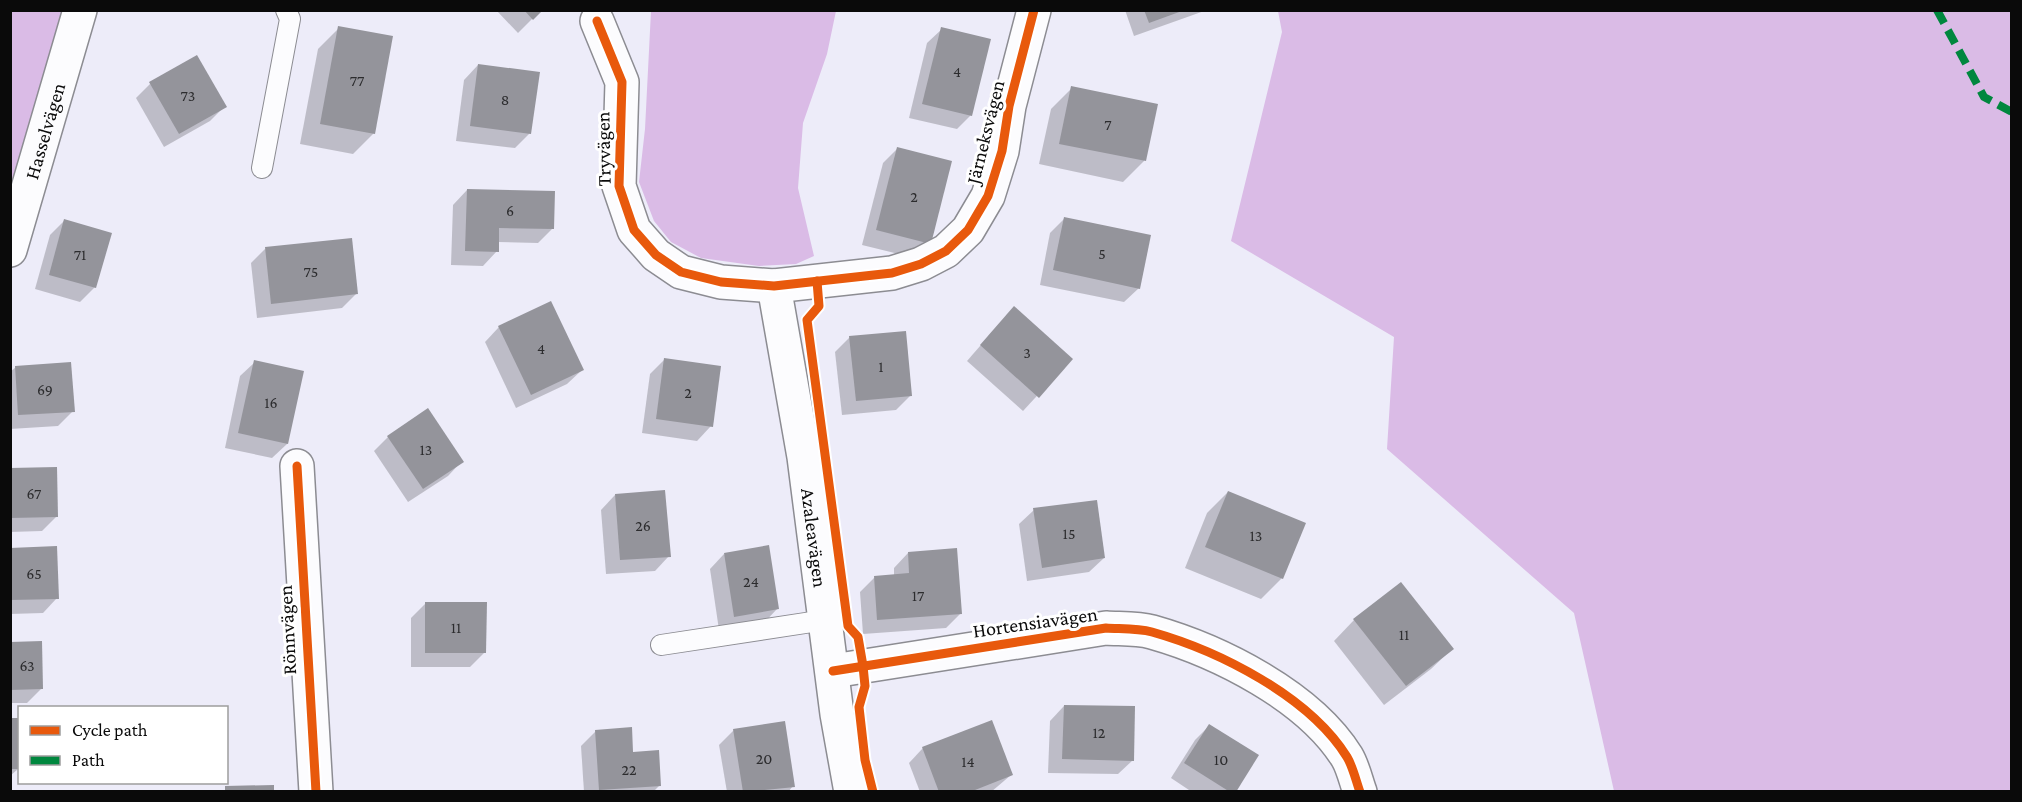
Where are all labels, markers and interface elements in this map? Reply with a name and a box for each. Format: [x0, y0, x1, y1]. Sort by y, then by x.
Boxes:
house number: 4 [953, 63, 961, 80]
house number: 77 [350, 72, 365, 89]
street label: Järneksvägen [961, 77, 1010, 188]
street label: Hasselvägen [20, 80, 69, 182]
house number: 73 [181, 87, 195, 104]
house number: 8 [501, 91, 509, 108]
street label: Tryvägen [591, 111, 616, 187]
house number: 7 [1104, 116, 1112, 133]
house number: 2 [910, 188, 918, 205]
house number: 6 [506, 202, 514, 219]
house number: 5 [1098, 245, 1106, 262]
house number: 71 [74, 246, 86, 263]
house number: 75 [304, 263, 318, 280]
house number: 4 [537, 340, 545, 357]
house number: 3 [1023, 344, 1031, 361]
house number: 1 [878, 358, 884, 375]
house number: 69 [37, 381, 53, 398]
house number: 2 [684, 384, 692, 401]
house number: 16 [264, 394, 278, 411]
house number: 13 [420, 441, 432, 458]
house number: 67 [27, 485, 42, 502]
street label: Azaleavägen [797, 487, 832, 589]
house number: 26 [635, 517, 651, 534]
house number: 15 [1063, 525, 1075, 542]
house number: 13 [1250, 527, 1262, 544]
house number: 65 [26, 565, 42, 582]
house number: 24 [743, 573, 759, 590]
street label: Rönnvägen [274, 584, 301, 675]
house number: 17 [912, 587, 925, 604]
street label: Hortensiavägen [971, 602, 1099, 643]
house number: 11 [451, 619, 461, 636]
house number: 11 [1399, 626, 1409, 643]
house number: 63 [19, 657, 35, 674]
legend [18, 706, 228, 784]
text: Cycle path [72, 720, 148, 740]
house number: 12 [1093, 724, 1106, 741]
text: Path [72, 750, 105, 770]
house number: 20 [756, 750, 772, 767]
house number: 10 [1214, 751, 1228, 768]
house number: 14 [961, 753, 975, 770]
house number: 22 [621, 761, 637, 778]

